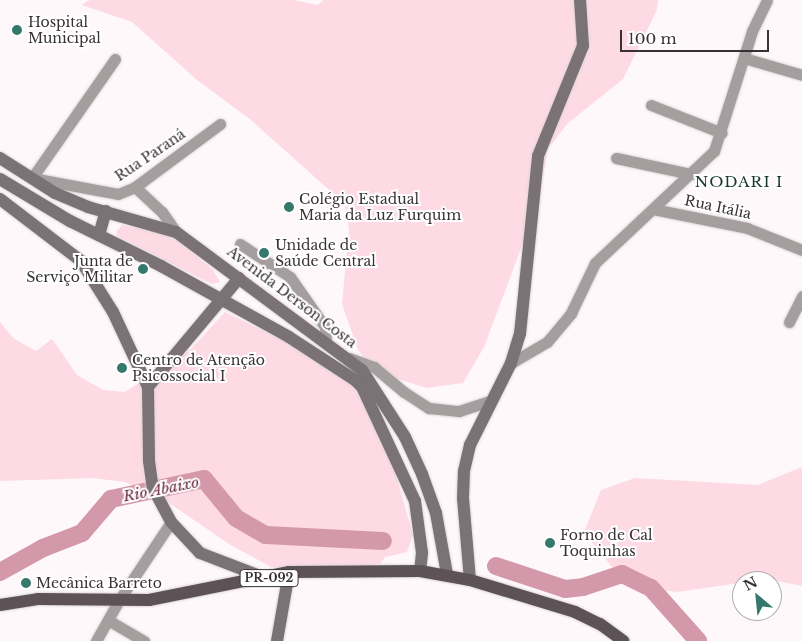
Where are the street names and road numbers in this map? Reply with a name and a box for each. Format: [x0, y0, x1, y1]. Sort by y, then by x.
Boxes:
street label: Rua Paraná [112, 125, 188, 185]
street label: Rua Itália [683, 192, 753, 222]
street label: Avenida Derson Costa [224, 243, 360, 351]
road number: PR-092 [239, 568, 299, 588]

